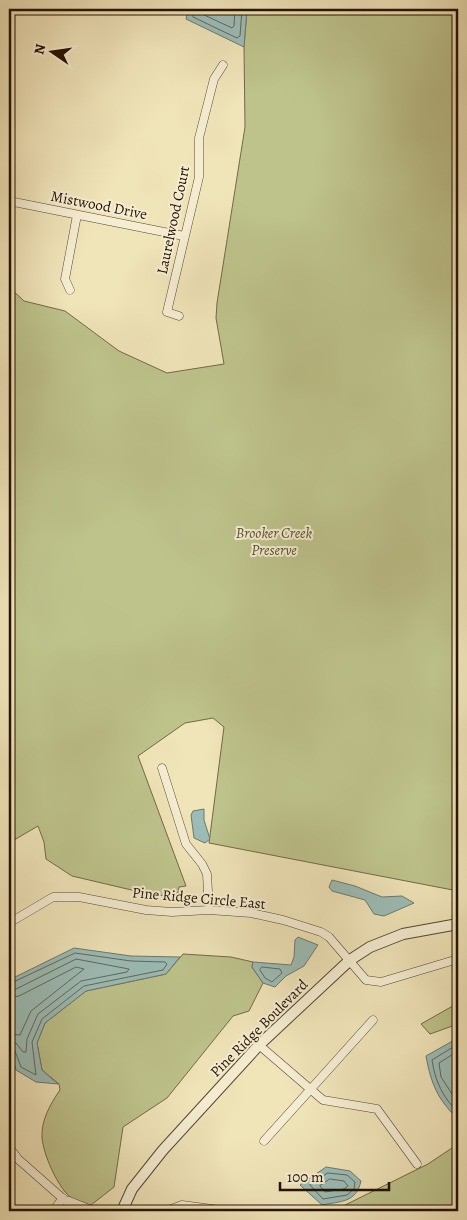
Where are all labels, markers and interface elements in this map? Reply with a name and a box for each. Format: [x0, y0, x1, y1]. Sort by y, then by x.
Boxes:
north arrow [28, 28, 78, 78]
text: N [29, 42, 50, 56]
street label: Laurelwood Court [152, 164, 194, 276]
street label: Mistwood Drive [49, 186, 149, 224]
park label: Brooker Creek Preserve [236, 523, 312, 560]
street label: Pine Ridge Circle East [131, 882, 267, 914]
street label: Pine Ridge Boulevard [206, 974, 313, 1081]
scale bar [280, 1160, 388, 1192]
text: 100 m [287, 1167, 324, 1187]

